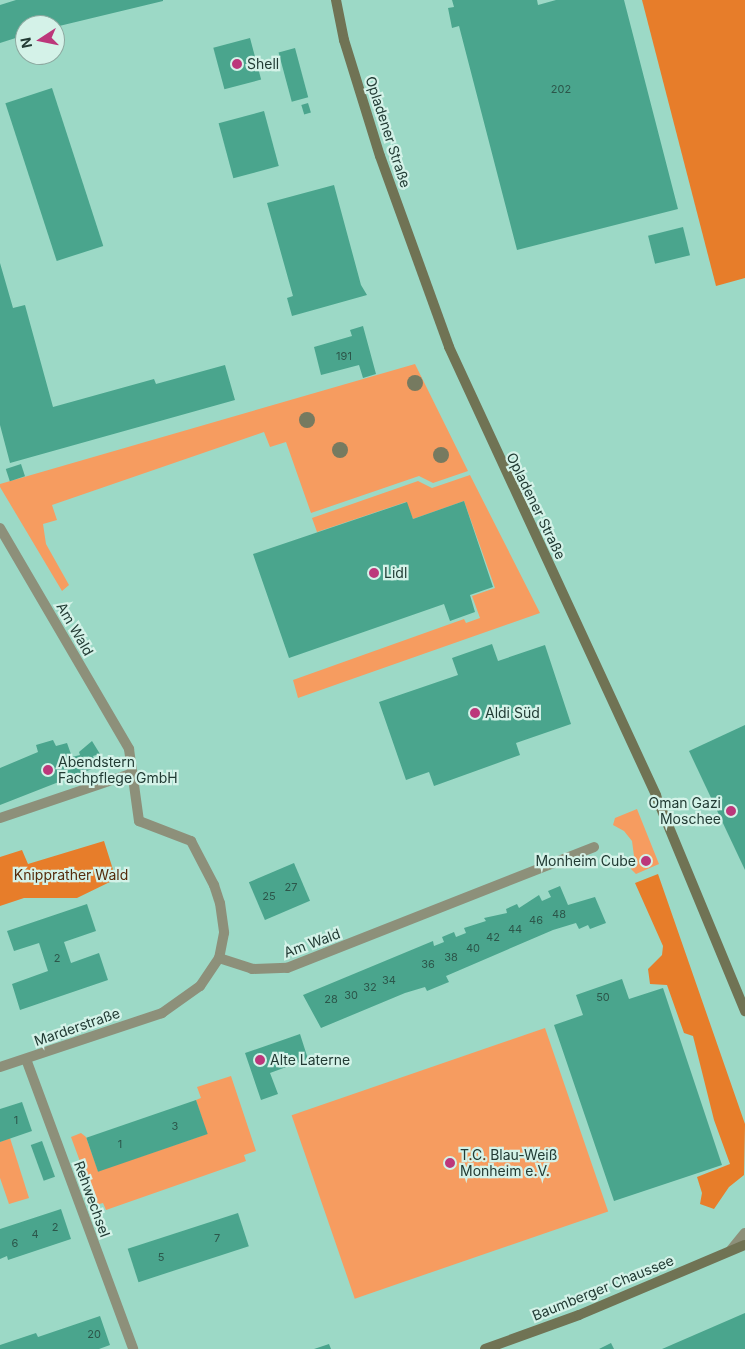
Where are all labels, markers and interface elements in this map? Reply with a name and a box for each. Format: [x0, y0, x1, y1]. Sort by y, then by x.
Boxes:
north arrow [15, 15, 65, 65]
text: N [16, 36, 35, 50]
place label: Shell [247, 56, 279, 72]
marker: Shell [231, 58, 243, 70]
street label: Opladener Straße [362, 74, 414, 190]
house number: 202 [551, 82, 571, 96]
house number: 191 [336, 349, 352, 363]
street label: Opladener Straße [503, 450, 569, 562]
place label: Lidl [384, 565, 407, 581]
marker: Lidl [368, 567, 380, 579]
street label: Am Wald [53, 599, 97, 659]
place label: Aldi Süd [485, 705, 540, 721]
marker: Aldi Süd [469, 707, 481, 719]
place label: Abendstern Fachpflege GmbH [58, 754, 178, 786]
marker: Abendstern Fachpflege GmbH [42, 764, 54, 776]
place label: Oman Gazi Moschee [649, 795, 721, 828]
marker: Oman Gazi Moschee [725, 805, 737, 817]
place label: Monheim Cube [535, 853, 636, 869]
marker: Monheim Cube [640, 855, 652, 867]
park label: Knipprather Wald [14, 867, 128, 883]
house number: 27 [285, 880, 297, 894]
house number: 25 [262, 889, 276, 903]
house number: 48 [552, 907, 566, 921]
house number: 46 [529, 913, 543, 927]
house number: 44 [508, 922, 522, 936]
street label: Am Wald [282, 925, 342, 961]
house number: 42 [486, 930, 500, 944]
house number: 40 [466, 941, 480, 955]
house number: 38 [444, 950, 458, 964]
house number: 2 [54, 951, 60, 965]
house number: 36 [421, 957, 435, 971]
house number: 34 [382, 973, 396, 987]
house number: 32 [363, 980, 377, 994]
house number: 30 [344, 988, 358, 1002]
house number: 50 [596, 990, 610, 1004]
house number: 28 [324, 992, 338, 1006]
street label: Marderstraße [32, 1004, 122, 1050]
place label: Alte Laterne [270, 1052, 350, 1068]
marker: Alte Laterne [254, 1054, 266, 1066]
house number: 1 [14, 1113, 18, 1127]
house number: 3 [172, 1119, 178, 1133]
house number: 1 [118, 1137, 122, 1151]
place label: T.C. Blau-Weiß Monheim e.V. [460, 1147, 557, 1180]
marker: T.C. Blau-Weiß Monheim e.V. [444, 1157, 456, 1169]
street label: Rehwechsel [70, 1159, 114, 1239]
house number: 2 [52, 1220, 58, 1234]
house number: 4 [31, 1227, 39, 1241]
house number: 7 [214, 1231, 220, 1245]
house number: 6 [12, 1236, 18, 1250]
house number: 5 [158, 1250, 164, 1264]
street label: Baumberger Chaussee [530, 1252, 676, 1324]
house number: 20 [87, 1327, 101, 1341]

